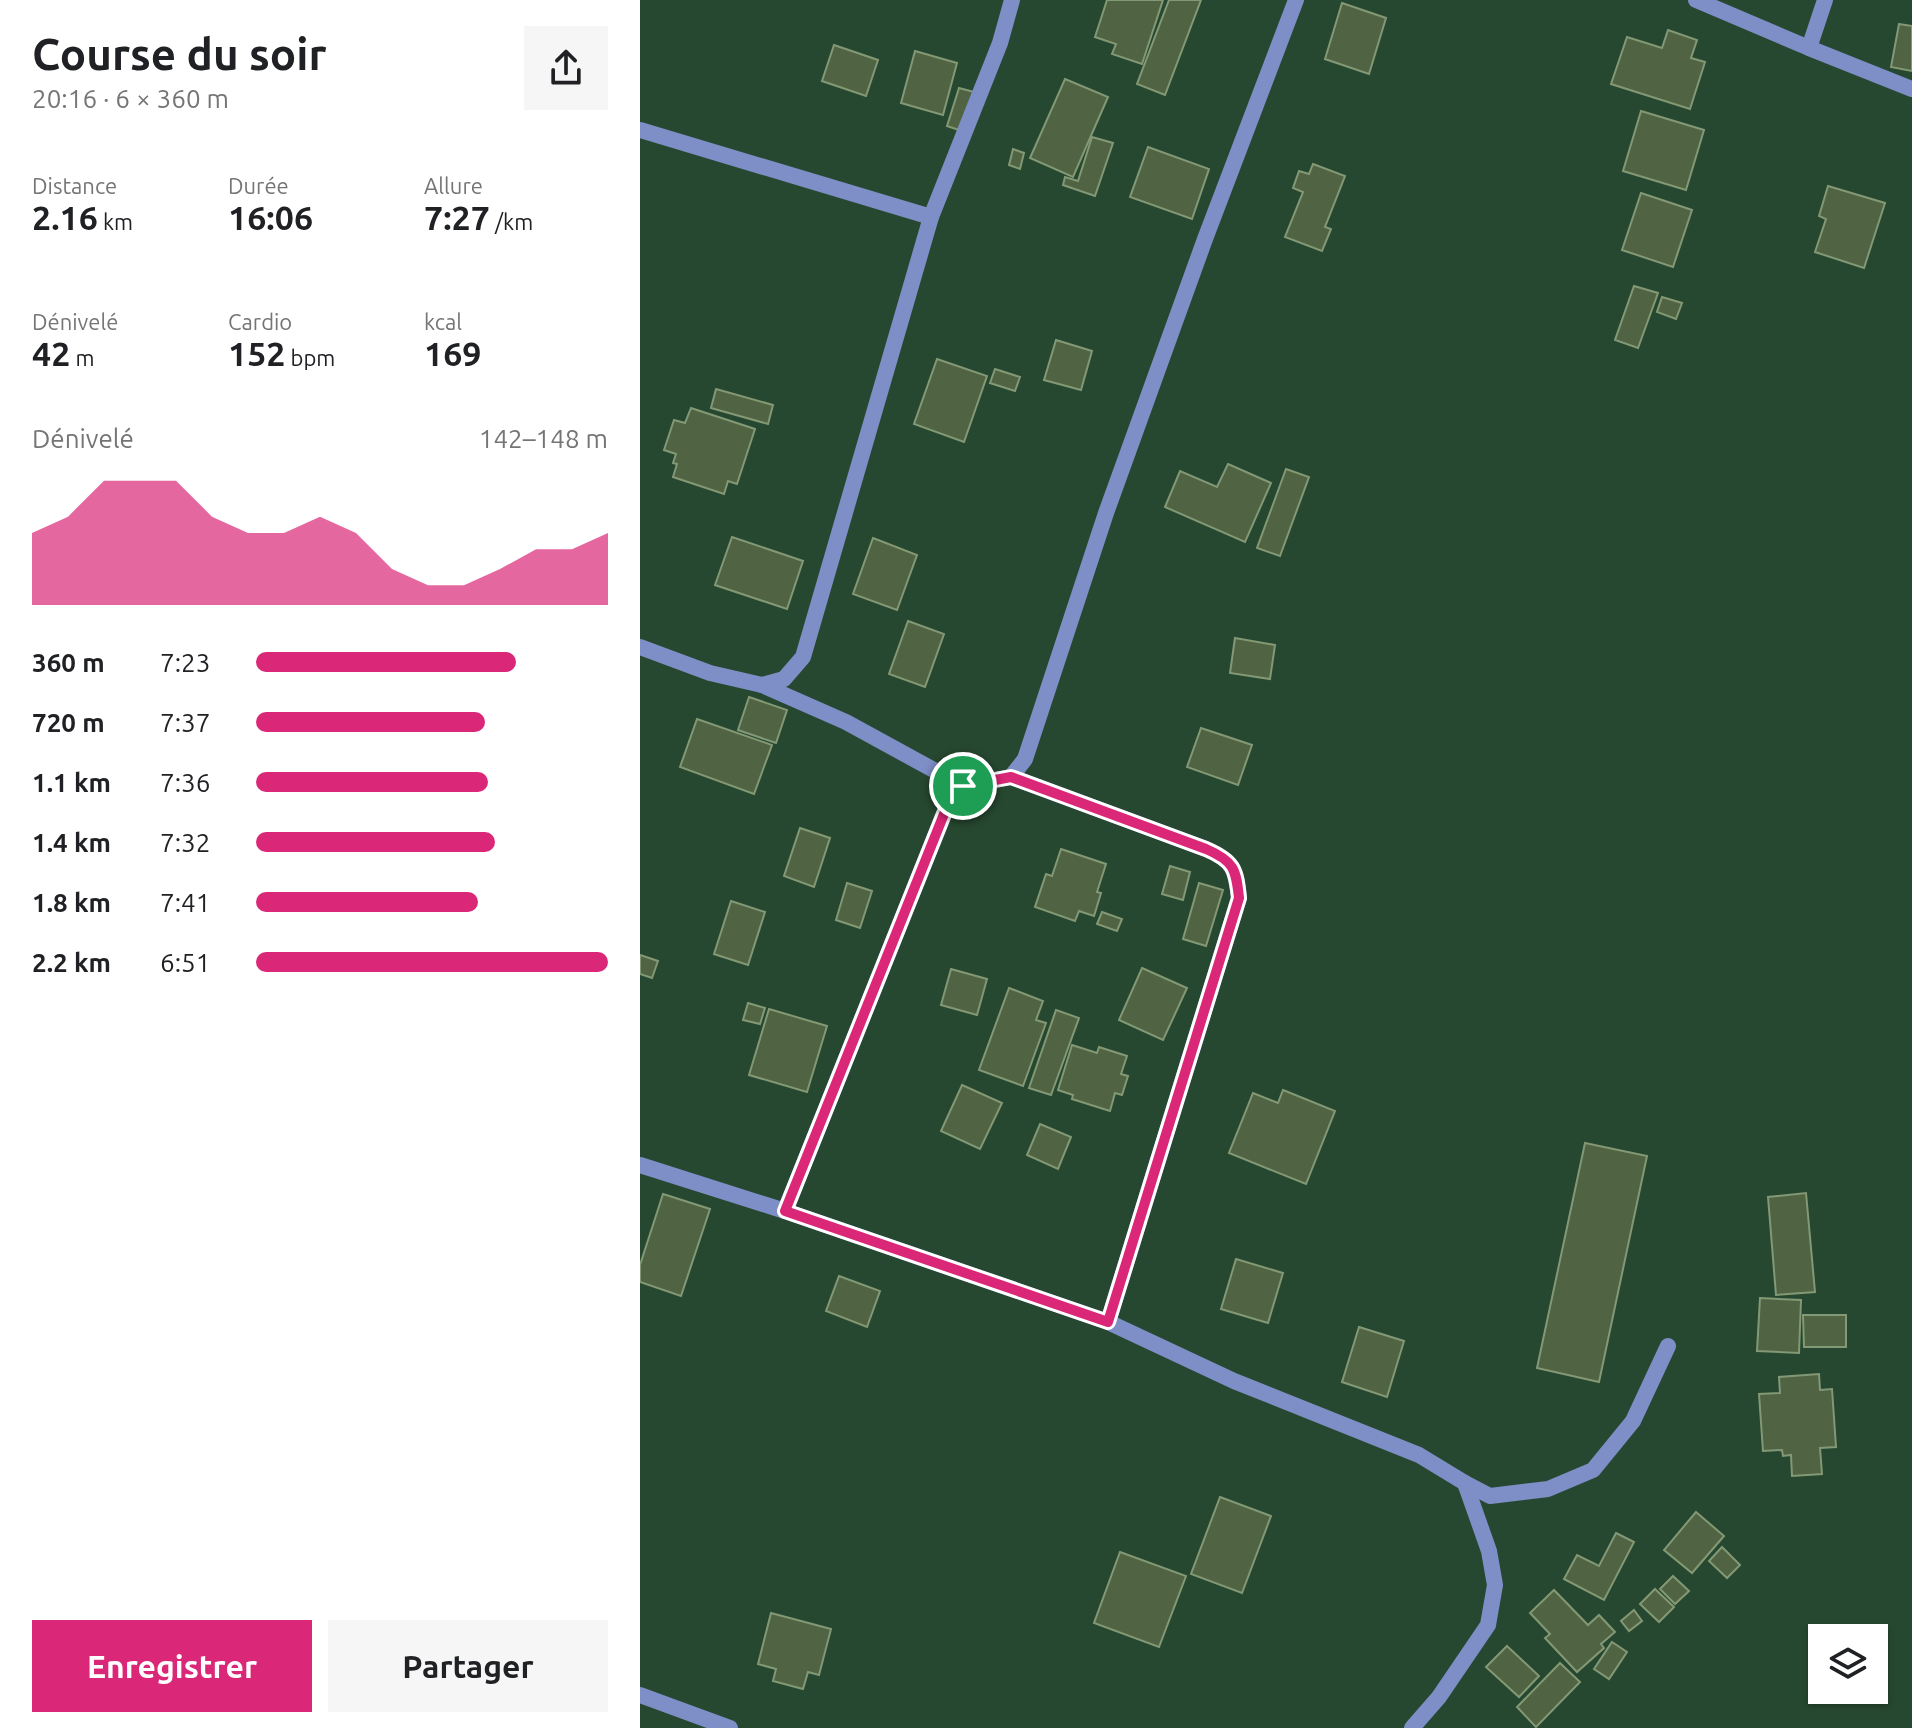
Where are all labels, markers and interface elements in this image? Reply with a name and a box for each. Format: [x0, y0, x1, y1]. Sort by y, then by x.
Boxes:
button: share [524, 26, 608, 110]
text: Course du soir [32, 29, 327, 78]
text: 20:16 · 6 × 360 m [32, 84, 229, 113]
text: Distance [32, 173, 117, 198]
text: Durée [228, 173, 289, 198]
text: Allure [424, 173, 483, 198]
text: 2.16 [32, 198, 98, 236]
text: 16:06 [228, 198, 313, 236]
text: 7:27 [424, 198, 490, 236]
text: km [98, 209, 133, 234]
text: /km [490, 209, 533, 234]
text: Dénivelé [32, 309, 118, 334]
text: Cardio [228, 309, 292, 334]
text: kcal [424, 309, 462, 334]
text: 42 [32, 334, 70, 372]
text: 152 [228, 334, 286, 372]
text: 169 [424, 334, 482, 372]
text: m [70, 345, 94, 370]
text: bpm [286, 345, 335, 370]
text: Dénivelé [32, 424, 134, 453]
text: 142–148 m [479, 424, 608, 453]
text: 360 m [32, 648, 105, 677]
text: 7:23 [160, 648, 210, 677]
text: 720 m [32, 708, 105, 737]
text: 7:37 [160, 708, 210, 737]
pin [929, 752, 997, 820]
icon: arrive [941, 764, 985, 808]
text: 1.1 km [32, 768, 111, 797]
text: 7:36 [160, 768, 210, 797]
text: 1.4 km [32, 828, 111, 857]
text: 7:32 [160, 828, 210, 857]
text: 1.8 km [32, 888, 111, 917]
text: 7:41 [160, 888, 210, 917]
text: 2.2 km [32, 948, 111, 977]
text: 6:51 [160, 948, 210, 977]
button: Enregistrer [32, 1620, 312, 1712]
button: Partager [328, 1620, 608, 1712]
map controls [1808, 1624, 1888, 1704]
button: layers [1808, 1624, 1888, 1704]

